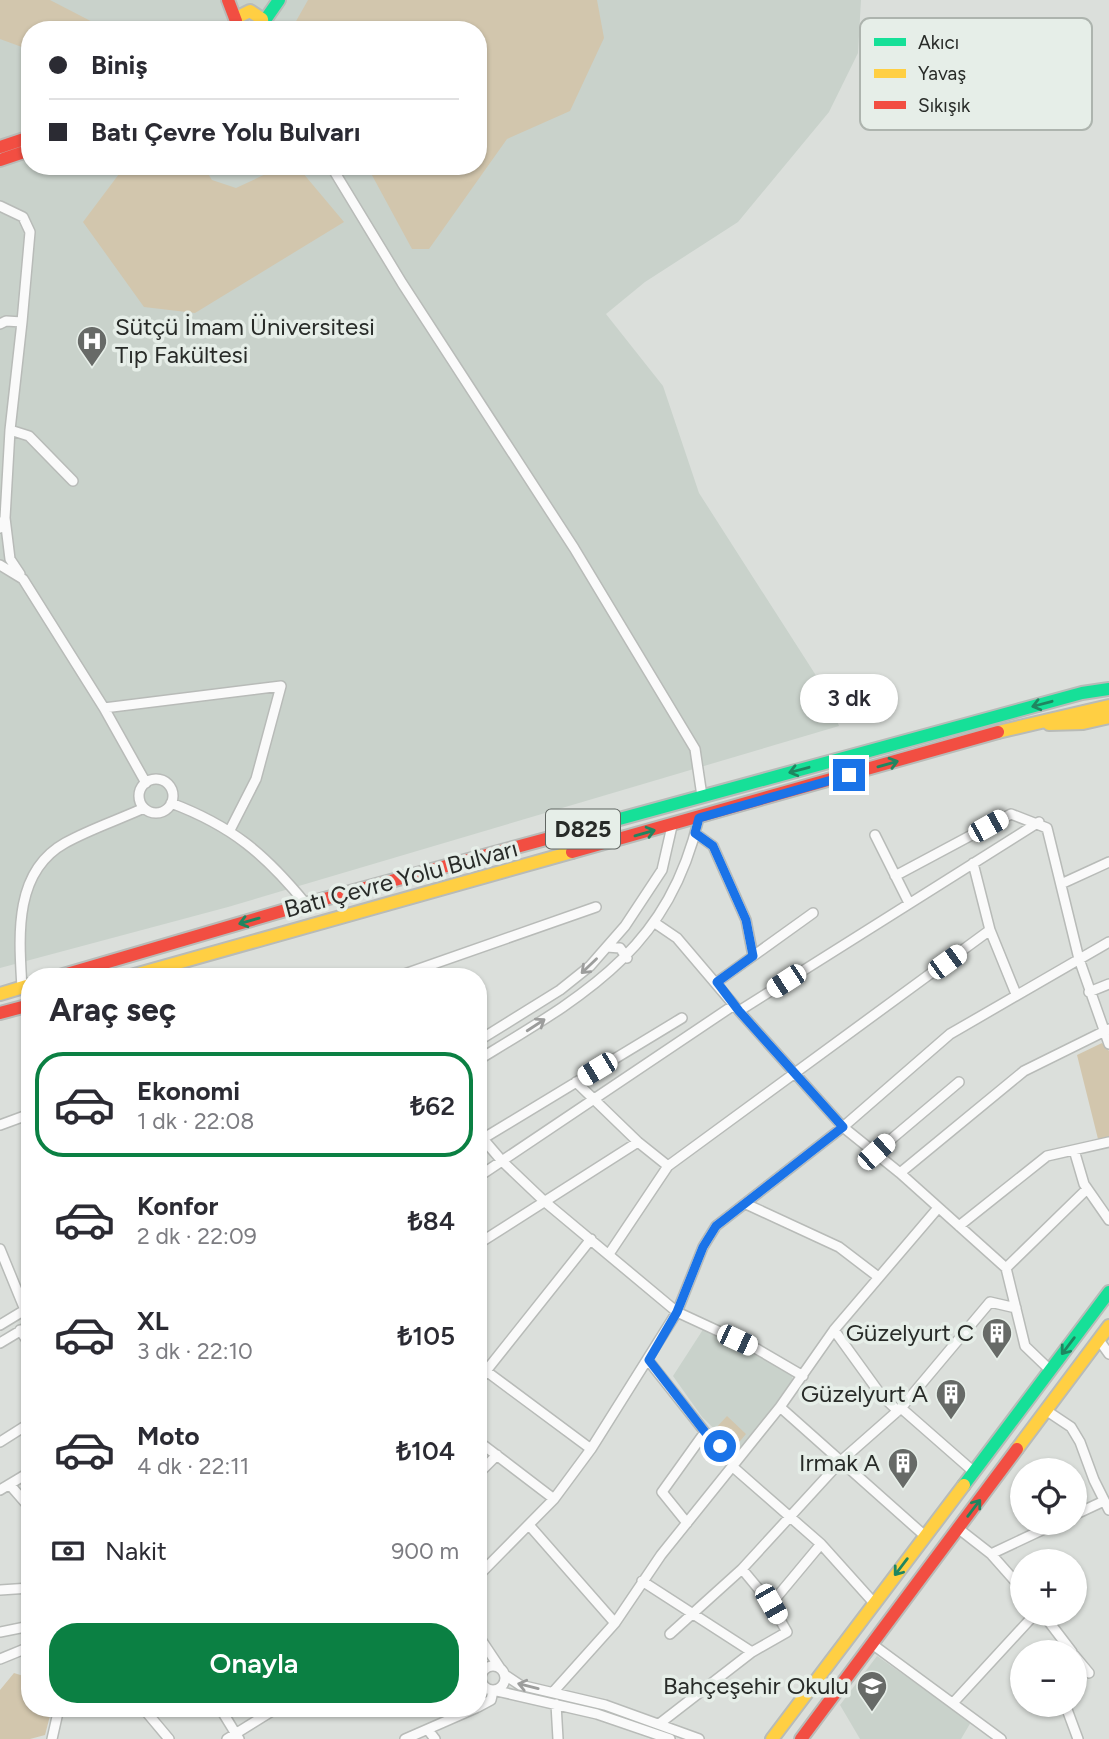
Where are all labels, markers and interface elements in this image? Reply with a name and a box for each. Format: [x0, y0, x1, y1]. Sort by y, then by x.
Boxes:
legend [860, 18, 1092, 130]
text: Akıcı [918, 31, 959, 54]
text: Biniş [91, 49, 148, 81]
text: Yavaş [918, 62, 966, 85]
text: Sıkışık [918, 94, 971, 117]
text: Batı Çevre Yolu Bulvarı [91, 116, 361, 148]
place label: Sütçü İmam Üniversitesi Tıp Fakültesi [115, 312, 375, 369]
hospital icon: Sütçü İmam Üniversitesi Tıp Fakültesi [75, 324, 109, 368]
callout: 3 dk [800, 674, 898, 722]
text: 3 dk [827, 684, 871, 712]
one-way arrow [1032, 698, 1054, 711]
one-way arrow [876, 756, 898, 769]
route end [833, 759, 865, 791]
one-way arrow [789, 764, 811, 777]
car [965, 807, 1012, 845]
road number: D825 [546, 810, 620, 848]
one-way arrow [634, 826, 656, 839]
street label: Batı Çevre Yolu Bulvarı [281, 833, 521, 924]
one-way arrow [238, 915, 261, 928]
car [924, 941, 971, 983]
one-way arrow [581, 957, 598, 974]
car [763, 961, 810, 1001]
text: Araç seç [49, 991, 176, 1029]
one-way arrow [526, 1017, 545, 1032]
car [574, 1049, 621, 1089]
icon: car [53, 1073, 116, 1136]
text: Ekonomi [137, 1075, 240, 1107]
text: ₺62 [410, 1090, 455, 1122]
text: 1 dk · 22:08 [137, 1107, 254, 1135]
car [854, 1130, 899, 1174]
icon: car [53, 1188, 116, 1251]
text: Konfor [137, 1190, 218, 1222]
text: ₺84 [408, 1205, 455, 1237]
text: 2 dk · 22:09 [137, 1222, 257, 1250]
icon: car [53, 1303, 116, 1366]
text: XL [137, 1305, 169, 1337]
building icon: Güzelyurt C [980, 1316, 1014, 1360]
place label: Güzelyurt C [846, 1318, 974, 1347]
text: ₺105 [397, 1320, 455, 1352]
car [714, 1322, 761, 1358]
one-way arrow [1060, 1336, 1075, 1355]
text: 3 dk · 22:10 [137, 1337, 253, 1365]
building icon: Güzelyurt A [934, 1377, 968, 1421]
place label: Güzelyurt A [801, 1379, 929, 1408]
icon: car [53, 1418, 116, 1481]
text: Moto [137, 1420, 200, 1452]
route start [704, 1430, 736, 1462]
text: ₺104 [396, 1435, 455, 1467]
building icon: Irmak A [886, 1446, 920, 1490]
place label: Irmak A [799, 1448, 881, 1477]
text: 4 dk · 22:11 [137, 1452, 249, 1480]
map controls [1010, 1458, 1087, 1717]
button: locate [1010, 1458, 1087, 1535]
one-way arrow [967, 1499, 982, 1518]
icon: cash [49, 1532, 87, 1570]
text: Nakit [105, 1535, 167, 1567]
text: 900 m [391, 1537, 459, 1565]
button: + [1010, 1549, 1087, 1626]
one-way arrow [894, 1557, 909, 1576]
car [752, 1581, 791, 1627]
button: Onayla [49, 1623, 459, 1703]
button: − [1010, 1640, 1087, 1717]
school or university icon: Bahçeşehir Okulu [855, 1669, 889, 1713]
place label: Bahçeşehir Okulu [663, 1671, 849, 1700]
one-way arrow [517, 1679, 540, 1692]

